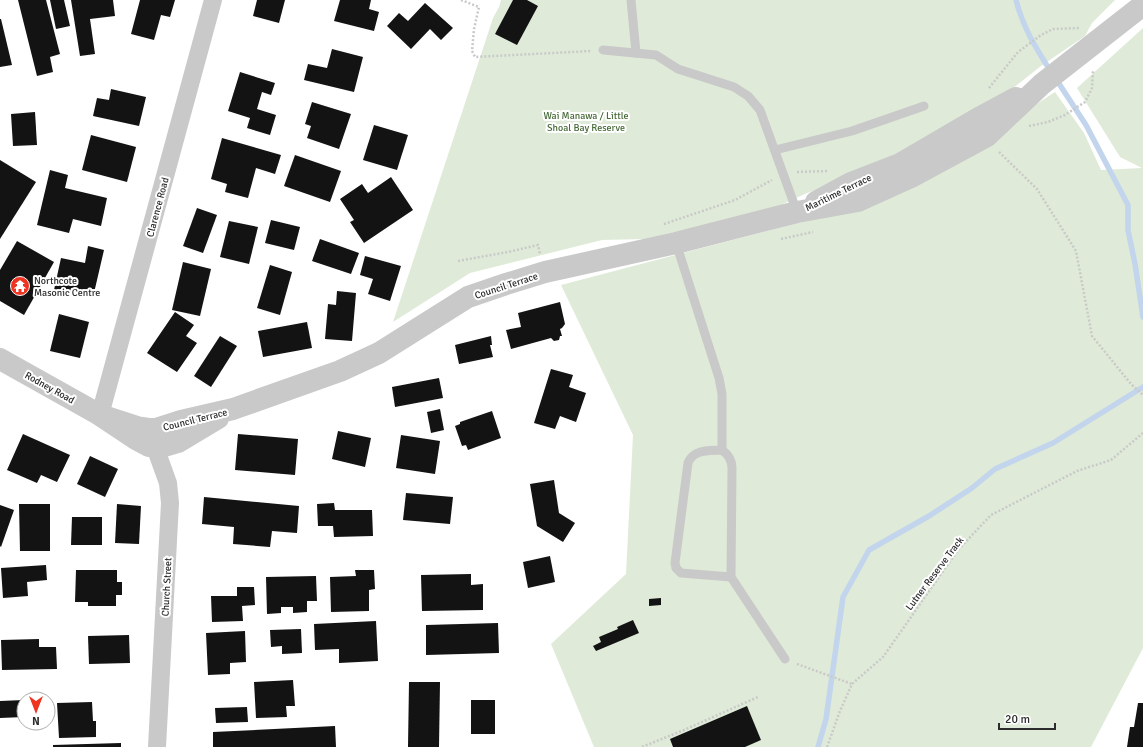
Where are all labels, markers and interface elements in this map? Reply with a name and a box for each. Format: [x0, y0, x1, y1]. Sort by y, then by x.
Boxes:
park label: Wai Manawa / Little Shoal Bay Reserve [543, 110, 629, 134]
street label: Maritime Terrace [803, 172, 874, 214]
street label: Clarence Road [144, 176, 172, 238]
street label: Council Terrace [473, 270, 539, 302]
temple icon: Northcote Masonic Centre [9, 275, 31, 297]
place label: Northcote Masonic Centre [34, 275, 100, 299]
street label: Rodney Road [23, 369, 76, 406]
street label: Council Terrace [162, 406, 229, 434]
street label: Lutner Reserve Track [903, 534, 966, 613]
street label: Church Street [159, 557, 175, 617]
north arrow [16, 691, 56, 731]
scale bar [999, 705, 1055, 731]
text: 20 m [1005, 712, 1030, 727]
text: N [32, 714, 40, 727]

